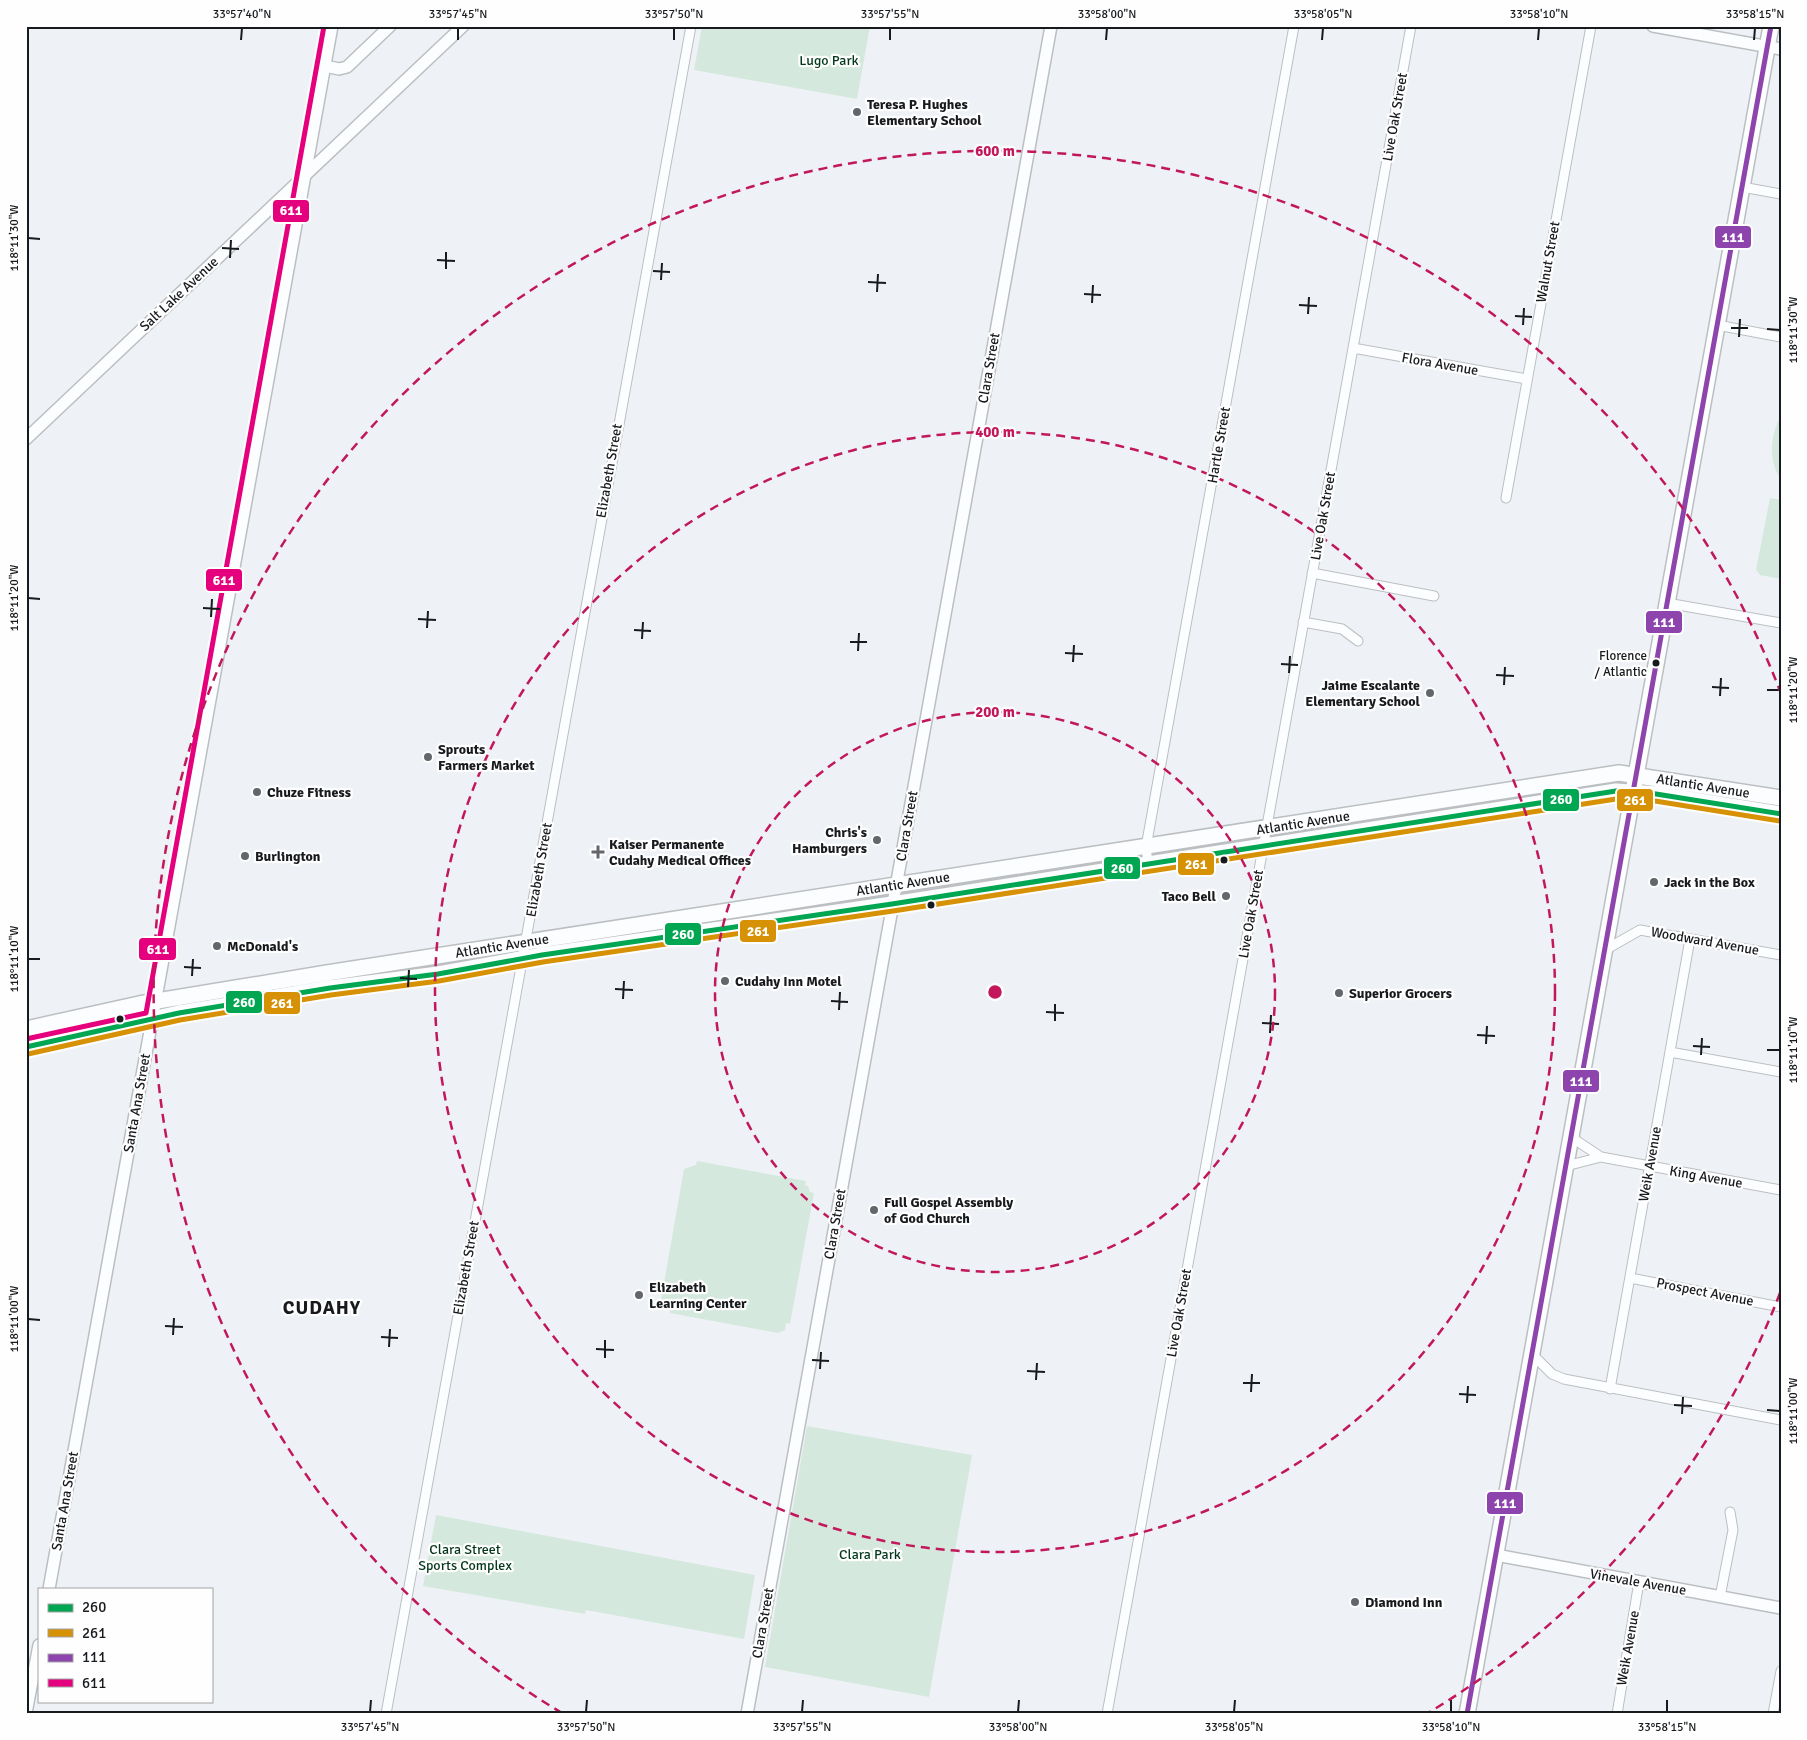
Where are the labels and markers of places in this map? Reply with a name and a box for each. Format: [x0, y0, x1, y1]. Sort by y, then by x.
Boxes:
place label: Teresa P. Hughes Elementary School [867, 96, 982, 129]
marker: Teresa P. Hughes Elementary School [851, 106, 863, 118]
place label: Florence / Atlantic [1595, 648, 1647, 680]
marker: Florence / Atlantic [1651, 658, 1661, 668]
place label: Jaime Escalante Elementary School [1305, 677, 1421, 710]
marker: Jaime Escalante Elementary School [1424, 687, 1436, 699]
place label: Sprouts Farmers Market [438, 741, 535, 774]
marker: Sprouts Farmers Market [422, 751, 434, 763]
place label: Chuze Fitness [267, 784, 351, 801]
marker: Chuze Fitness [251, 786, 263, 798]
place label: Chris's Hamburgers [792, 824, 867, 857]
marker: Chris's Hamburgers [871, 834, 883, 846]
place label: Kaiser Permanente Cudahy Medical Offices [609, 836, 751, 869]
marker: Kaiser Permanente Cudahy Medical Offices [591, 845, 605, 859]
place label: Burlington [255, 848, 321, 865]
marker: Burlington [239, 850, 251, 862]
unlabelled marker [1219, 855, 1229, 865]
place label: Jack in the Box [1664, 874, 1755, 891]
marker: Jack in the Box [1648, 876, 1660, 888]
place label: Taco Bell [1162, 888, 1217, 905]
marker: Taco Bell [1220, 890, 1232, 902]
unlabelled marker [926, 900, 936, 910]
place label: McDonald's [227, 938, 298, 955]
marker: McDonald's [211, 940, 223, 952]
place label: Cudahy Inn Motel [735, 973, 842, 990]
marker: Cudahy Inn Motel [719, 975, 731, 987]
centre of rings [986, 983, 1004, 1001]
place label: Superior Grocers [1349, 985, 1452, 1002]
marker: Superior Grocers [1333, 987, 1345, 999]
unlabelled marker [115, 1014, 125, 1024]
place label: Full Gospel Assembly of God Church [884, 1194, 1013, 1227]
marker: Full Gospel Assembly of God Church [868, 1204, 880, 1216]
place label: Elizabeth Learning Center [649, 1279, 747, 1312]
marker: Elizabeth Learning Center [633, 1289, 645, 1301]
place label: Diamond Inn [1365, 1594, 1443, 1611]
marker: Diamond Inn [1349, 1596, 1361, 1608]

